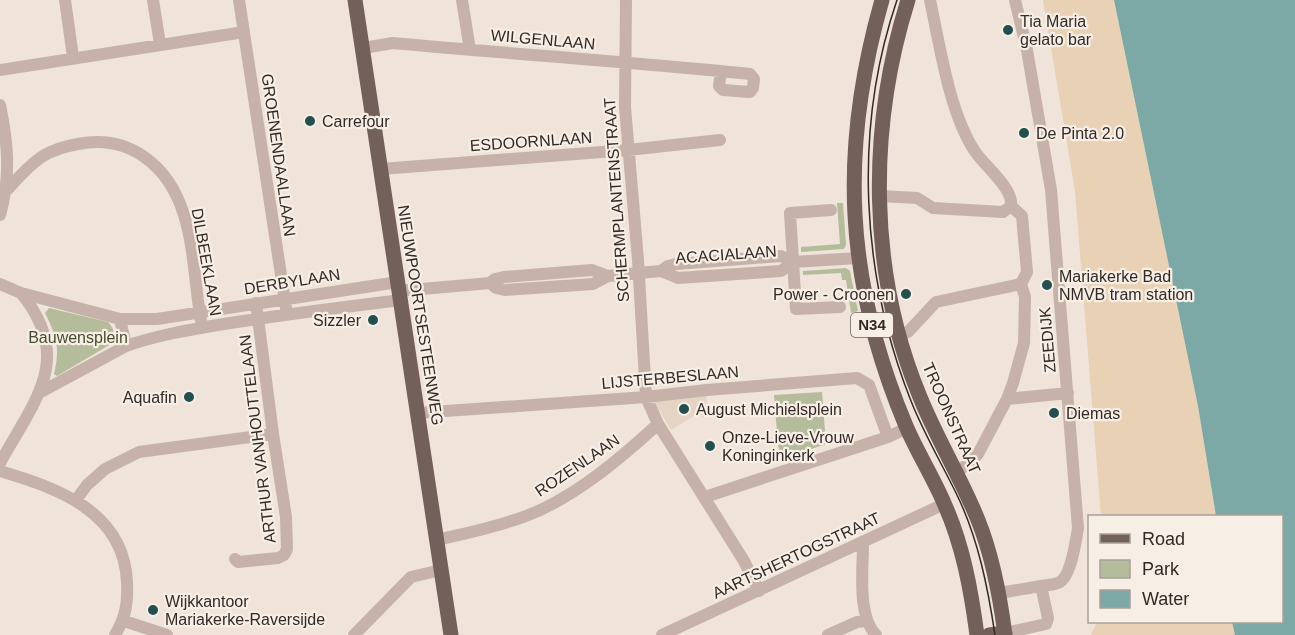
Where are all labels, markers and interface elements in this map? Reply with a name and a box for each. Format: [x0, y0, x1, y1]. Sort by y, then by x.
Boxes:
place label: Tia Maria gelato bar [1020, 13, 1092, 48]
marker: Tia Maria gelato bar [1001, 23, 1015, 37]
street label: WILGENLAAN [490, 26, 596, 53]
street label: GROENENDAALLAAN [259, 72, 298, 238]
street label: SCHERMPLANTENSTRAAT [601, 97, 632, 303]
place label: Carrefour [322, 113, 390, 130]
marker: Carrefour [303, 114, 317, 128]
place label: De Pinta 2.0 [1036, 125, 1124, 142]
marker: De Pinta 2.0 [1017, 126, 1031, 140]
street label: ESDOORNLAAN [469, 129, 593, 154]
street label: NIEUWPOORTSESTEENWEG [395, 204, 446, 426]
street label: DILBEEKLAAN [189, 207, 224, 317]
street label: ACACIALAAN [675, 242, 777, 267]
street label: DERBYLAAN [243, 266, 341, 297]
place label: Mariakerke Bad NMVB tram station [1059, 268, 1193, 303]
marker: Mariakerke Bad NMVB tram station [1040, 278, 1054, 292]
place label: Power - Croonen [773, 286, 894, 303]
marker: Power - Croonen [899, 287, 913, 301]
street label: ZEEDIJK [1036, 306, 1059, 373]
place label: Sizzler [313, 312, 362, 329]
marker: Sizzler [366, 313, 380, 327]
road number: N34 [851, 313, 893, 337]
park label: Bauwensplein [28, 329, 128, 346]
street label: ARTHUR VANHOUTTELAAN [236, 334, 279, 544]
street label: TROONSTRAAT [919, 360, 984, 477]
street label: LIJSTERBESLAAN [601, 363, 739, 392]
place label: Aquafin [123, 389, 177, 406]
marker: Aquafin [182, 390, 196, 404]
place label: August Michielsplein [696, 401, 842, 418]
marker: August Michielsplein [677, 402, 691, 416]
place label: Diemas [1066, 405, 1120, 422]
marker: Diemas [1047, 406, 1061, 420]
place label: Onze-Lieve-Vrouw Koninginkerk [722, 429, 854, 464]
street label: ROZENLAAN [532, 431, 623, 500]
marker: Onze-Lieve-Vrouw Koninginkerk [703, 439, 717, 453]
street label: AARTSHERTOGSTRAAT [710, 509, 883, 602]
legend [1088, 515, 1283, 623]
text: Road [1142, 529, 1185, 549]
text: Park [1142, 559, 1180, 579]
text: Water [1142, 589, 1189, 609]
place label: Wijkkantoor Mariakerke-Raversijde [165, 593, 325, 628]
marker: Wijkkantoor Mariakerke-Raversijde [146, 603, 160, 617]

